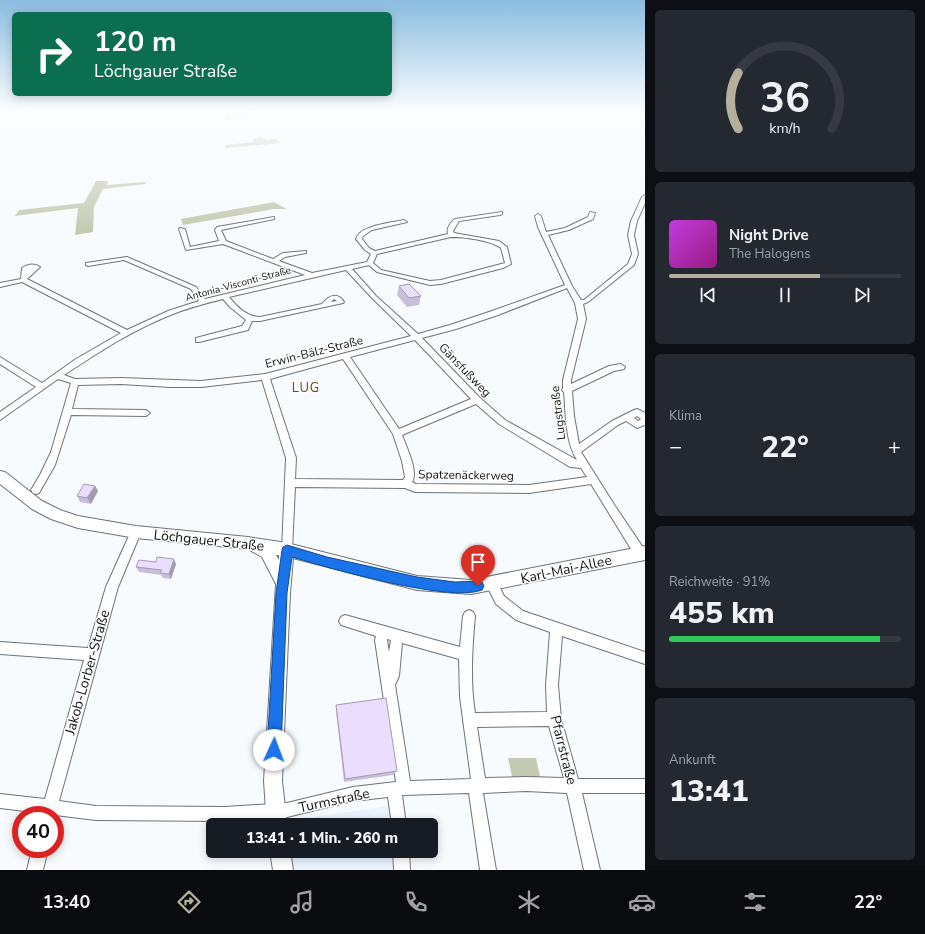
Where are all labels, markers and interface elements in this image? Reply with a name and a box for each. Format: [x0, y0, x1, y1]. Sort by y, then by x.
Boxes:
text: 120 m [94, 23, 177, 61]
icon: right [28, 28, 80, 80]
text: Löchgauer Straße [94, 59, 237, 83]
text: 36 [760, 70, 810, 127]
text: km/h [769, 119, 801, 138]
text: Night Drive [729, 225, 809, 245]
text: The Halogens [729, 245, 810, 263]
street label: Antonia-Visconti-Straße [184, 263, 293, 305]
icon: previous [697, 284, 719, 306]
icon: pause [774, 284, 796, 306]
icon: next [851, 284, 873, 306]
street label: Erwin-Bälz-Straße [263, 332, 365, 372]
street label: Gänsfußweg [435, 340, 495, 400]
district label: LUG [292, 379, 320, 397]
street label: Lugstraße [547, 385, 569, 441]
text: Klima [669, 407, 702, 425]
text: 22° [761, 427, 809, 468]
text: − [669, 432, 682, 462]
text: + [888, 432, 901, 462]
street label: Spatzenäckerweg [418, 466, 514, 484]
street label: Löchgauer Straße [153, 525, 265, 556]
pin [461, 545, 495, 586]
icon: arrive [467, 551, 489, 573]
street label: Karl-Mai-Allee [519, 551, 613, 588]
text: Reichweite · 91% [669, 573, 770, 591]
text: 455 km [669, 593, 775, 634]
street label: Jakob-Lorber-Straße [60, 607, 114, 738]
street label: Pfarrstraße [546, 713, 581, 787]
position arrow [253, 729, 295, 771]
text: Ankunft [669, 751, 716, 769]
text: 13:41 [669, 771, 749, 812]
street label: Turmstraße [297, 784, 371, 817]
speed limit sign: 40 [12, 806, 64, 858]
text: 13:41 · 1 Min. · 260 m [246, 828, 398, 848]
icon: directions [175, 888, 203, 916]
icon: music [288, 888, 316, 916]
icon: phone [402, 888, 430, 916]
icon: climate [515, 888, 543, 916]
icon: car [628, 888, 656, 916]
icon: filters [741, 888, 769, 916]
text: 13:40 [43, 890, 90, 914]
text: 22° [854, 890, 882, 914]

